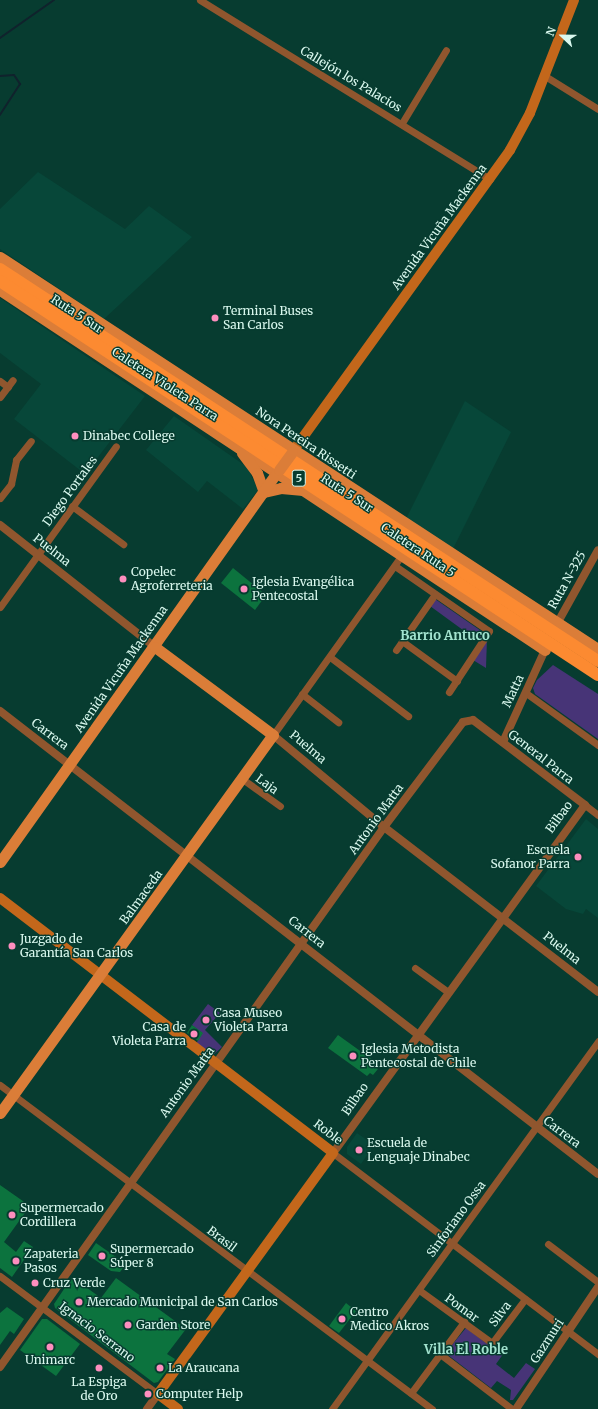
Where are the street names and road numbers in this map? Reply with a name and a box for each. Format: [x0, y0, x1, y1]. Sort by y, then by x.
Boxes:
street label: Callejón los Palacios [298, 43, 404, 115]
street label: Avenida Vicuña Mackenna [389, 161, 489, 293]
street label: Ruta 5 Sur [48, 292, 106, 336]
street label: Caletera Violeta Parra [109, 344, 221, 424]
street label: Nora Pereira Rissetti [253, 404, 359, 482]
street label: Diego Portales [40, 453, 100, 529]
road number: 5 [291, 469, 307, 487]
street label: Ruta 5 Sur [318, 471, 376, 515]
street label: Caletera Ruta 5 [378, 520, 458, 580]
street label: Puelma [30, 531, 74, 569]
street label: Ruta N-325 [545, 549, 589, 611]
street label: Avenida Vicuña Mackenna [72, 603, 170, 735]
street label: Matta [499, 672, 527, 710]
street label: Carrera [29, 715, 71, 753]
street label: Puelma [287, 727, 329, 767]
street label: General Parra [505, 727, 577, 787]
street label: Laja [253, 771, 281, 797]
street label: Antonio Matta [346, 781, 406, 857]
street label: Bilbao [543, 798, 575, 836]
street label: Balmaceda [117, 867, 165, 927]
street label: Carrera [286, 913, 328, 951]
street label: Puelma [540, 929, 584, 967]
street label: Antonio Matta [157, 1044, 217, 1120]
street label: Bilbao [339, 1080, 371, 1118]
street label: Carrera [541, 1113, 583, 1151]
street label: Roble [311, 1117, 345, 1147]
street label: Sinforiano Ossa [424, 1178, 488, 1260]
street label: Brasil [204, 1223, 240, 1255]
street label: Pomar [442, 1291, 482, 1325]
street label: Ignacio Serrano [56, 1299, 138, 1365]
street label: Silva [486, 1299, 514, 1329]
street label: Gazmuri [527, 1316, 567, 1366]

